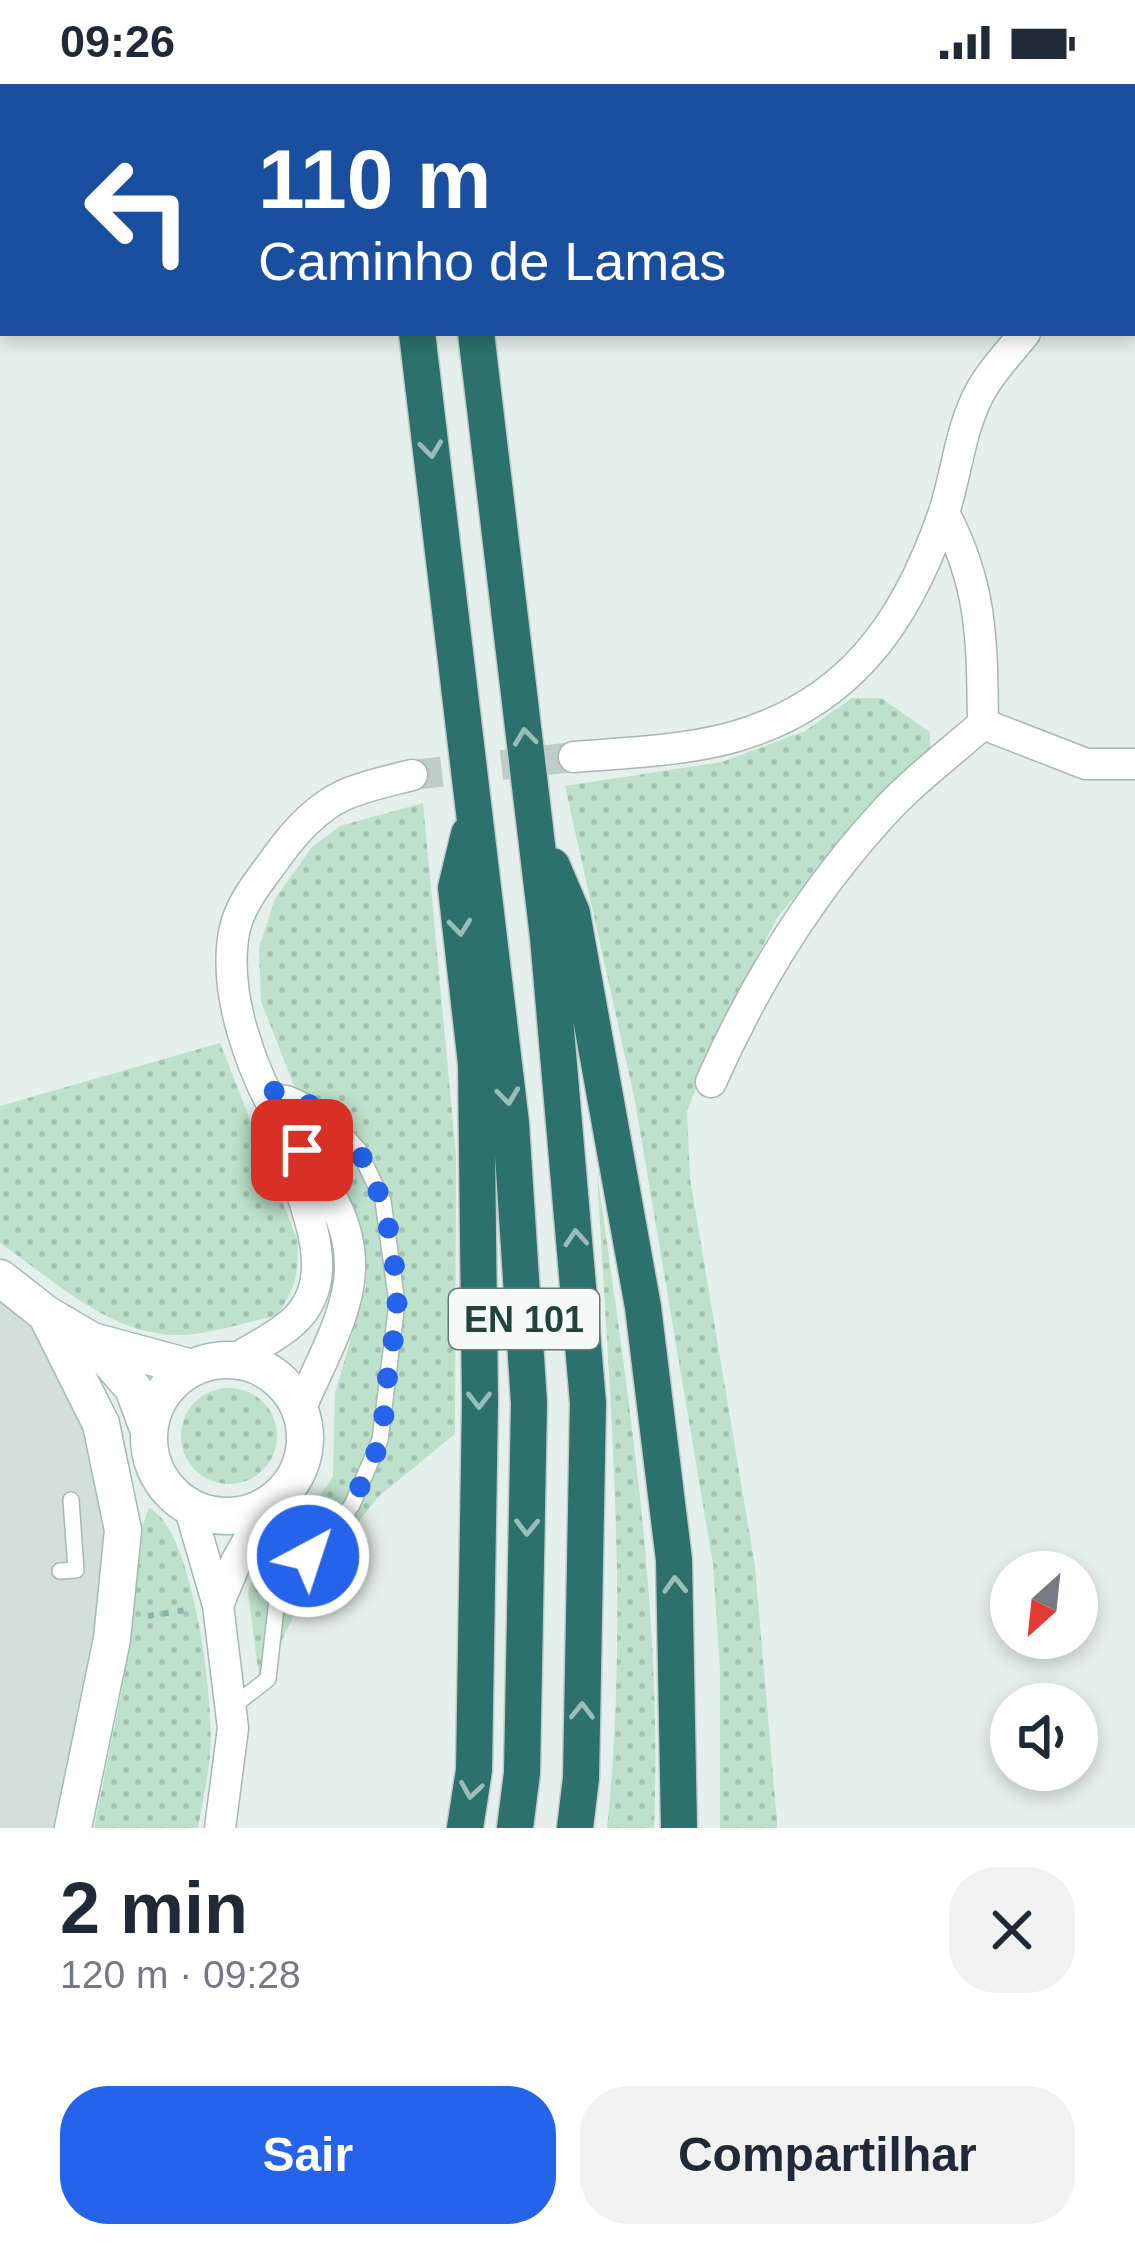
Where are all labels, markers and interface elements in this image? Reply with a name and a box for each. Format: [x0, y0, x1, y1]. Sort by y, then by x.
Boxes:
text: 09:26 [60, 16, 175, 67]
icon: left [60, 132, 216, 288]
text: 110 m [258, 132, 492, 226]
text: Caminho de Lamas [258, 231, 726, 291]
one-way arrow [417, 439, 443, 459]
one-way arrow [512, 727, 538, 747]
one-way arrow [447, 918, 472, 937]
one-way arrow [495, 1087, 520, 1106]
pin [251, 1099, 353, 1201]
icon: arrive [269, 1117, 335, 1183]
one-way arrow [563, 1228, 589, 1247]
road number: EN 101 [449, 1289, 599, 1349]
one-way arrow [466, 1392, 492, 1410]
position arrow [245, 1493, 371, 1619]
one-way arrow [514, 1519, 540, 1537]
north arrow [990, 1551, 1098, 1659]
map controls [990, 1551, 1098, 1791]
one-way arrow [663, 1575, 689, 1594]
button: sound [990, 1683, 1098, 1791]
one-way arrow [569, 1701, 595, 1720]
one-way arrow [459, 1780, 484, 1800]
button: close [949, 1867, 1075, 1993]
text: 2 min [60, 1868, 248, 1948]
text: 120 m · 09:28 [60, 1953, 301, 1996]
button: Sair [60, 2086, 556, 2224]
button: Compartilhar [580, 2086, 1075, 2224]

